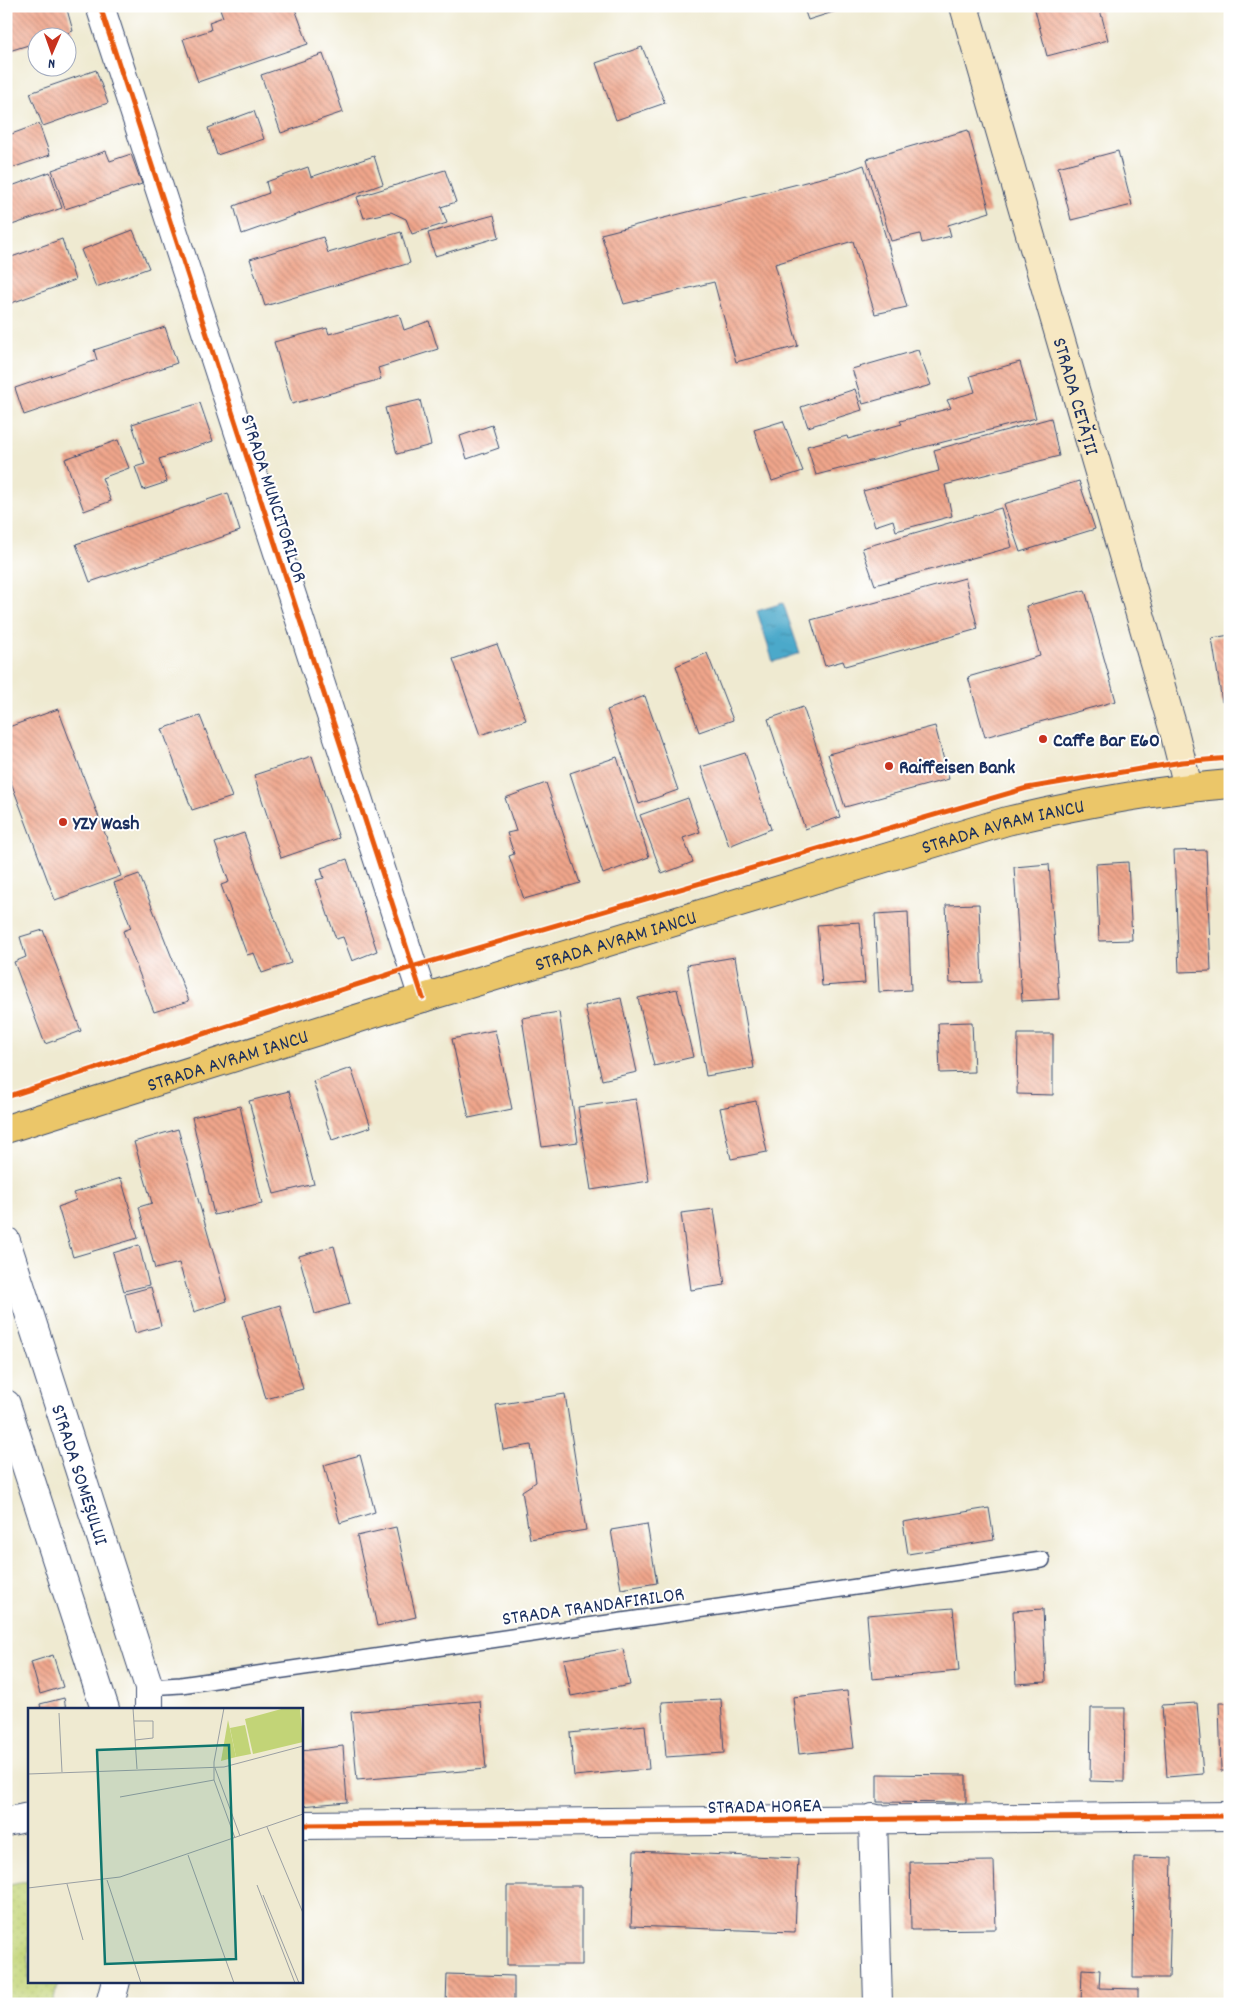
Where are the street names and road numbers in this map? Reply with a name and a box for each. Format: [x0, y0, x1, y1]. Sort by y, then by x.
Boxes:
street label: STRADA CETĂȚII [1044, 335, 1104, 459]
street label: STRADA MUNCITORILOR [232, 411, 313, 587]
street label: STRADA AVRAM IANCU [919, 794, 1087, 863]
street label: STRADA AVRAM IANCU [532, 905, 700, 980]
street label: STRADA AVRAM IANCU [144, 1024, 312, 1101]
street label: STRADA SOMEȘULUI [42, 1401, 114, 1549]
street label: STRADA TRANDAFIRILOR [501, 1581, 686, 1635]
street label: STRADA HOREA [707, 1793, 823, 1823]

